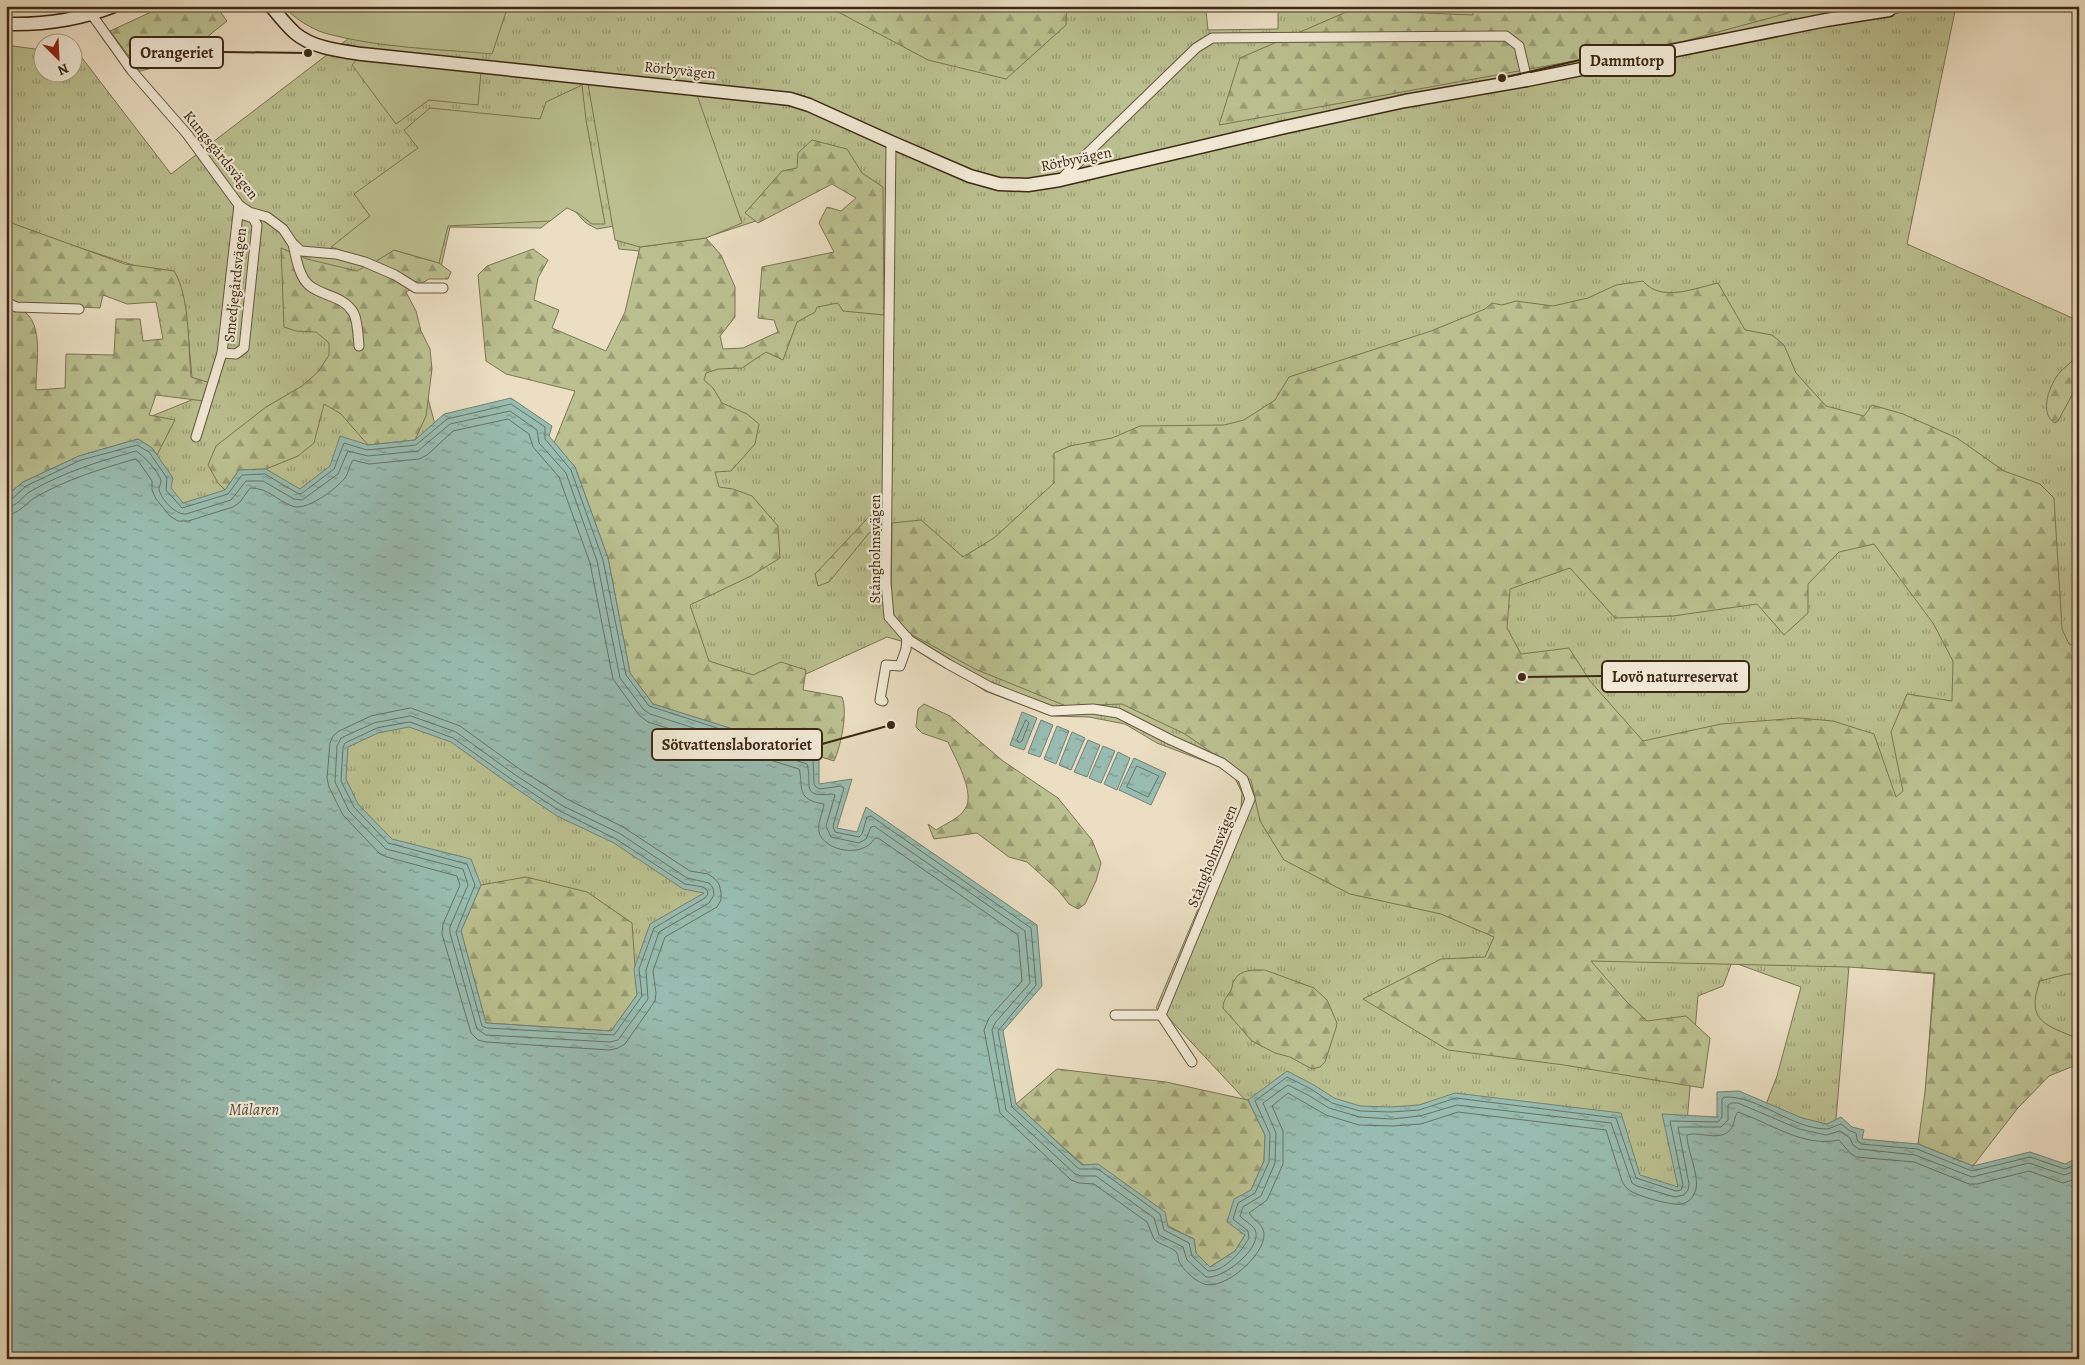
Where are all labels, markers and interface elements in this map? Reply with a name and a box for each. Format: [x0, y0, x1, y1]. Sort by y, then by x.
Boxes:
north arrow [32, 32, 82, 82]
callout: Orangeriet [130, 37, 223, 68]
text: Orangeriet [140, 42, 214, 64]
callout: Dammtorp [1580, 45, 1675, 76]
text: Dammtorp [1590, 50, 1665, 72]
street label: Rörbyvägen [643, 56, 717, 84]
text: N [55, 59, 72, 80]
street label: Kungsgårdsvägen [179, 106, 263, 204]
street label: Rörbyvägen [1039, 142, 1113, 176]
street label: Smedjegårdsvägen [219, 227, 251, 343]
street label: Stångholmsvägen [865, 494, 885, 604]
callout: Lovö naturreservat [1602, 661, 1749, 692]
text: Lovö naturreservat [1612, 666, 1739, 688]
callout: Sötvattenslaboratoriet [652, 729, 822, 760]
text: Sötvattenslaboratoriet [662, 734, 813, 756]
street label: Stångholmsvägen [1182, 802, 1242, 910]
water label: Mälaren [229, 1099, 279, 1121]

